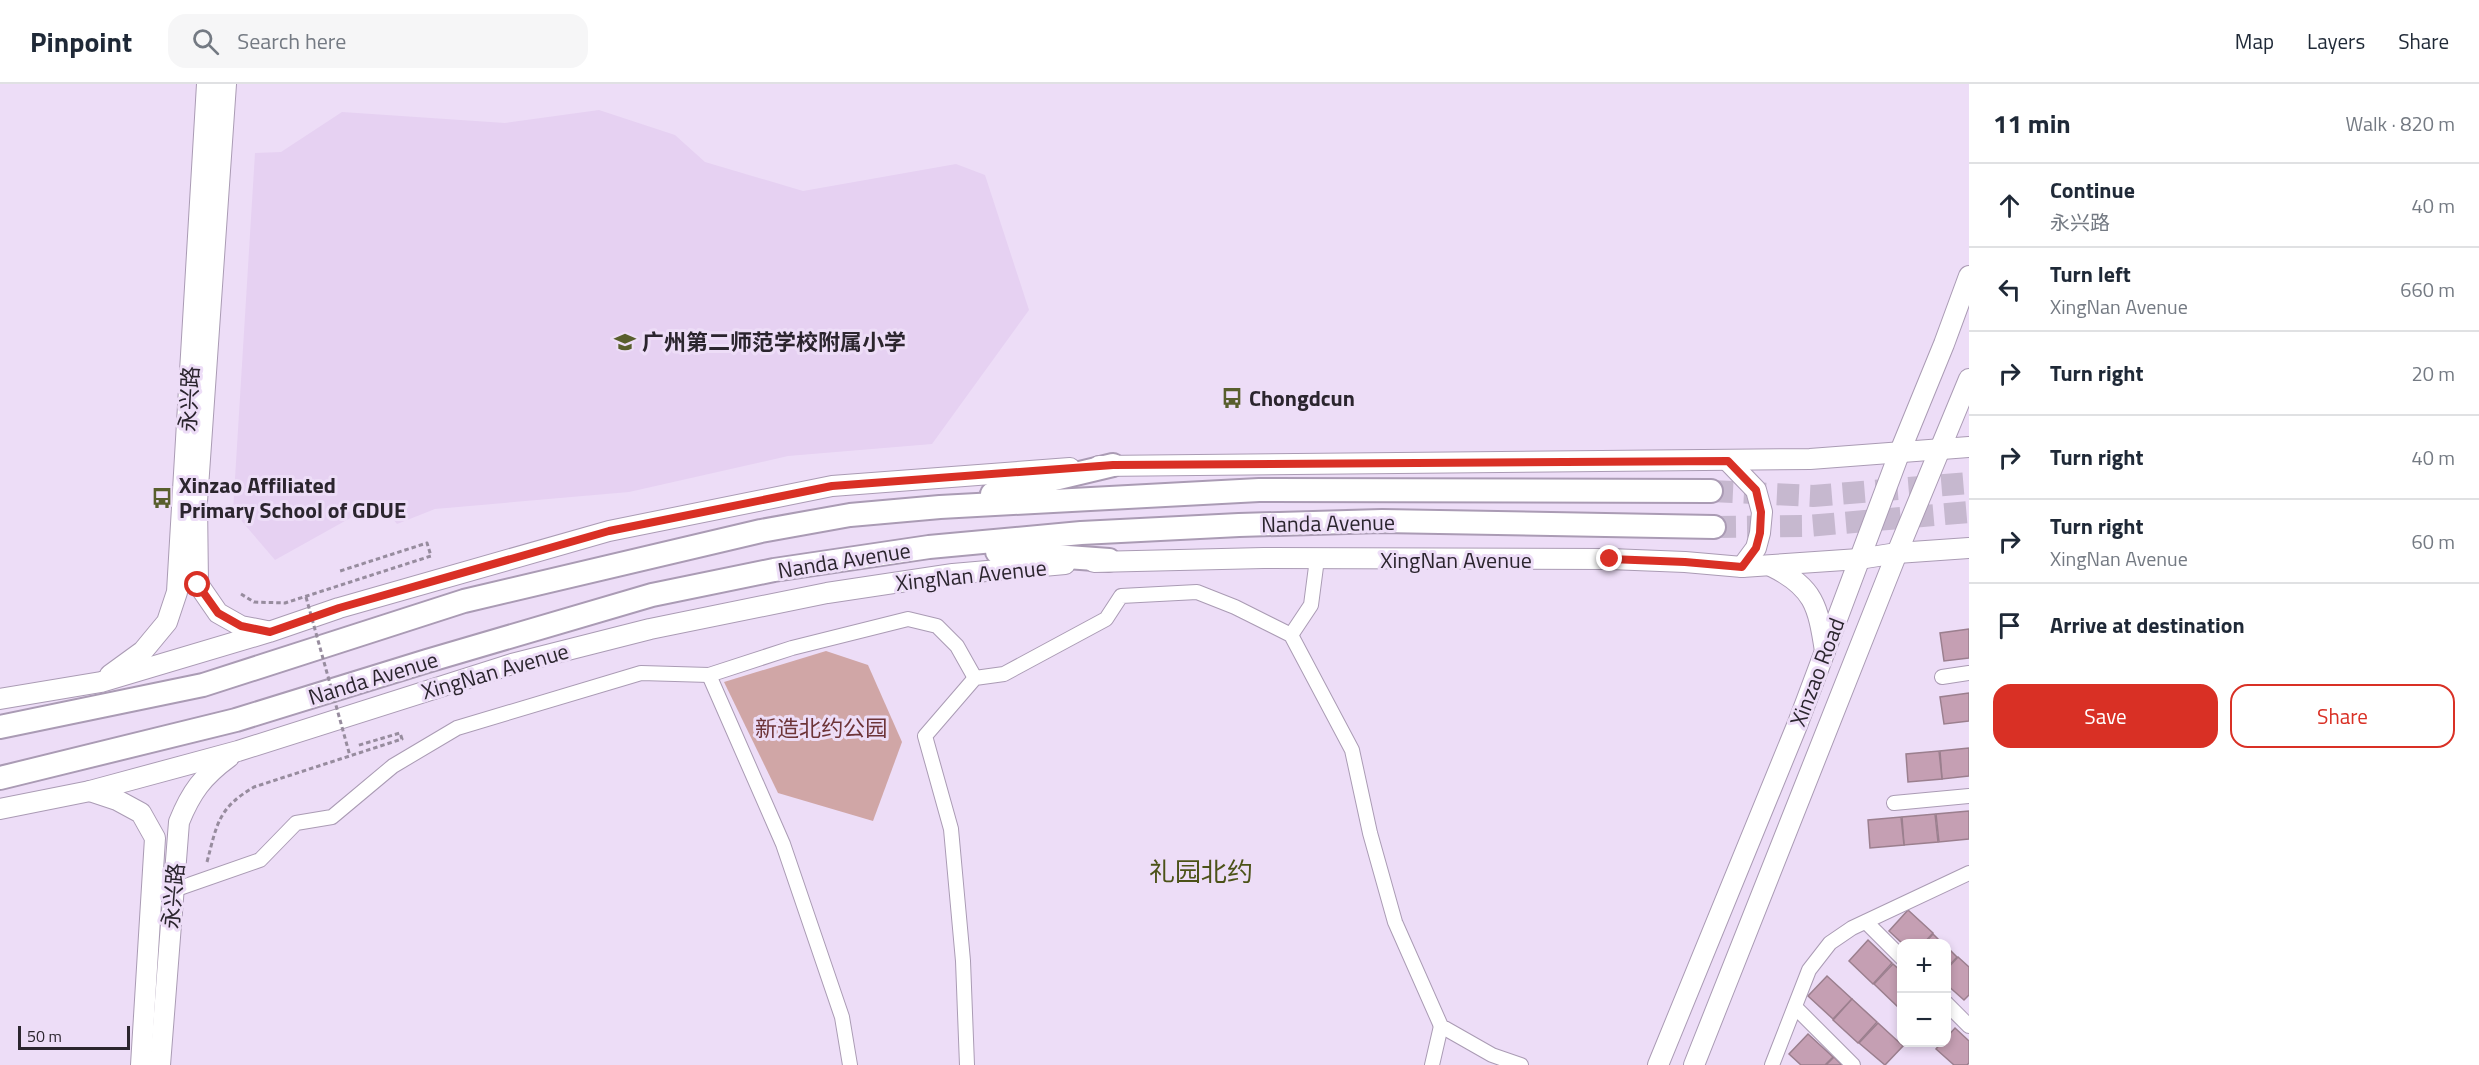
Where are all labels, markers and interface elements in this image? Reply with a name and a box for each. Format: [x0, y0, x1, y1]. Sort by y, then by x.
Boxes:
search box [168, 14, 588, 68]
text: Pinpoint [30, 20, 132, 63]
text: Search here [237, 24, 346, 58]
icon: search [189, 25, 222, 58]
text: Map [2235, 25, 2274, 57]
text: Layers [2307, 25, 2365, 57]
text: Share [2398, 25, 2449, 57]
text: 11 min [1993, 104, 2071, 143]
text: Walk · 820 m [2346, 108, 2455, 139]
text: Continue [2050, 173, 2135, 207]
icon: ahead [1993, 189, 2026, 222]
text: 40 m [2411, 190, 2455, 221]
text: 永兴路 [2050, 207, 2110, 238]
text: Turn left [2050, 257, 2131, 291]
icon: left [1993, 273, 2026, 306]
text: 660 m [2400, 274, 2455, 305]
text: XingNan Avenue [2050, 291, 2188, 322]
place label: 广州第二师范学校附属小学 [642, 325, 906, 359]
school or university icon: 广州第二师范学校附属小学 [613, 330, 637, 354]
text: Turn right [2050, 356, 2144, 390]
icon: right [1993, 357, 2026, 390]
text: 20 m [2411, 358, 2455, 389]
street label: 永兴路 [170, 365, 208, 433]
place label: Chongdcun [1249, 381, 1355, 415]
bus stop icon: Chongdcun [1220, 386, 1244, 410]
text: Turn right [2050, 440, 2144, 474]
icon: right [1993, 441, 2026, 474]
text: 40 m [2411, 442, 2455, 473]
place label: Xinzao Affiliated Primary School of GDUE [179, 468, 406, 527]
bus stop icon: Xinzao Affiliated Primary School of GDUE [150, 486, 174, 510]
street label: Nanda Avenue [1261, 505, 1395, 541]
text: Turn right [2050, 509, 2144, 543]
icon: right [1993, 525, 2026, 558]
text: 60 m [2411, 526, 2455, 557]
street label: Nanda Avenue [775, 533, 913, 587]
street label: XingNan Avenue [1380, 543, 1532, 577]
text: XingNan Avenue [2050, 543, 2188, 574]
route end [1596, 545, 1622, 571]
street label: XingNan Avenue [894, 550, 1048, 600]
route start [184, 571, 210, 597]
text: Arrive at destination [2050, 608, 2245, 642]
icon: arrive [1993, 609, 2026, 642]
street label: Xinzao Road [1781, 613, 1853, 731]
street label: XingNan Avenue [417, 634, 573, 708]
street label: Nanda Avenue [304, 642, 442, 714]
button: Save [1993, 684, 2218, 748]
button: Share [2230, 684, 2455, 748]
park label: 新造北约公园 [755, 711, 887, 745]
district label: 礼园北约 [1149, 852, 1253, 891]
street label: 永兴路 [153, 862, 193, 930]
map controls [1897, 939, 1951, 1047]
button: + [1897, 939, 1951, 993]
button: − [1897, 993, 1951, 1047]
scale bar [18, 1023, 130, 1050]
text: 50 m [27, 1024, 62, 1048]

